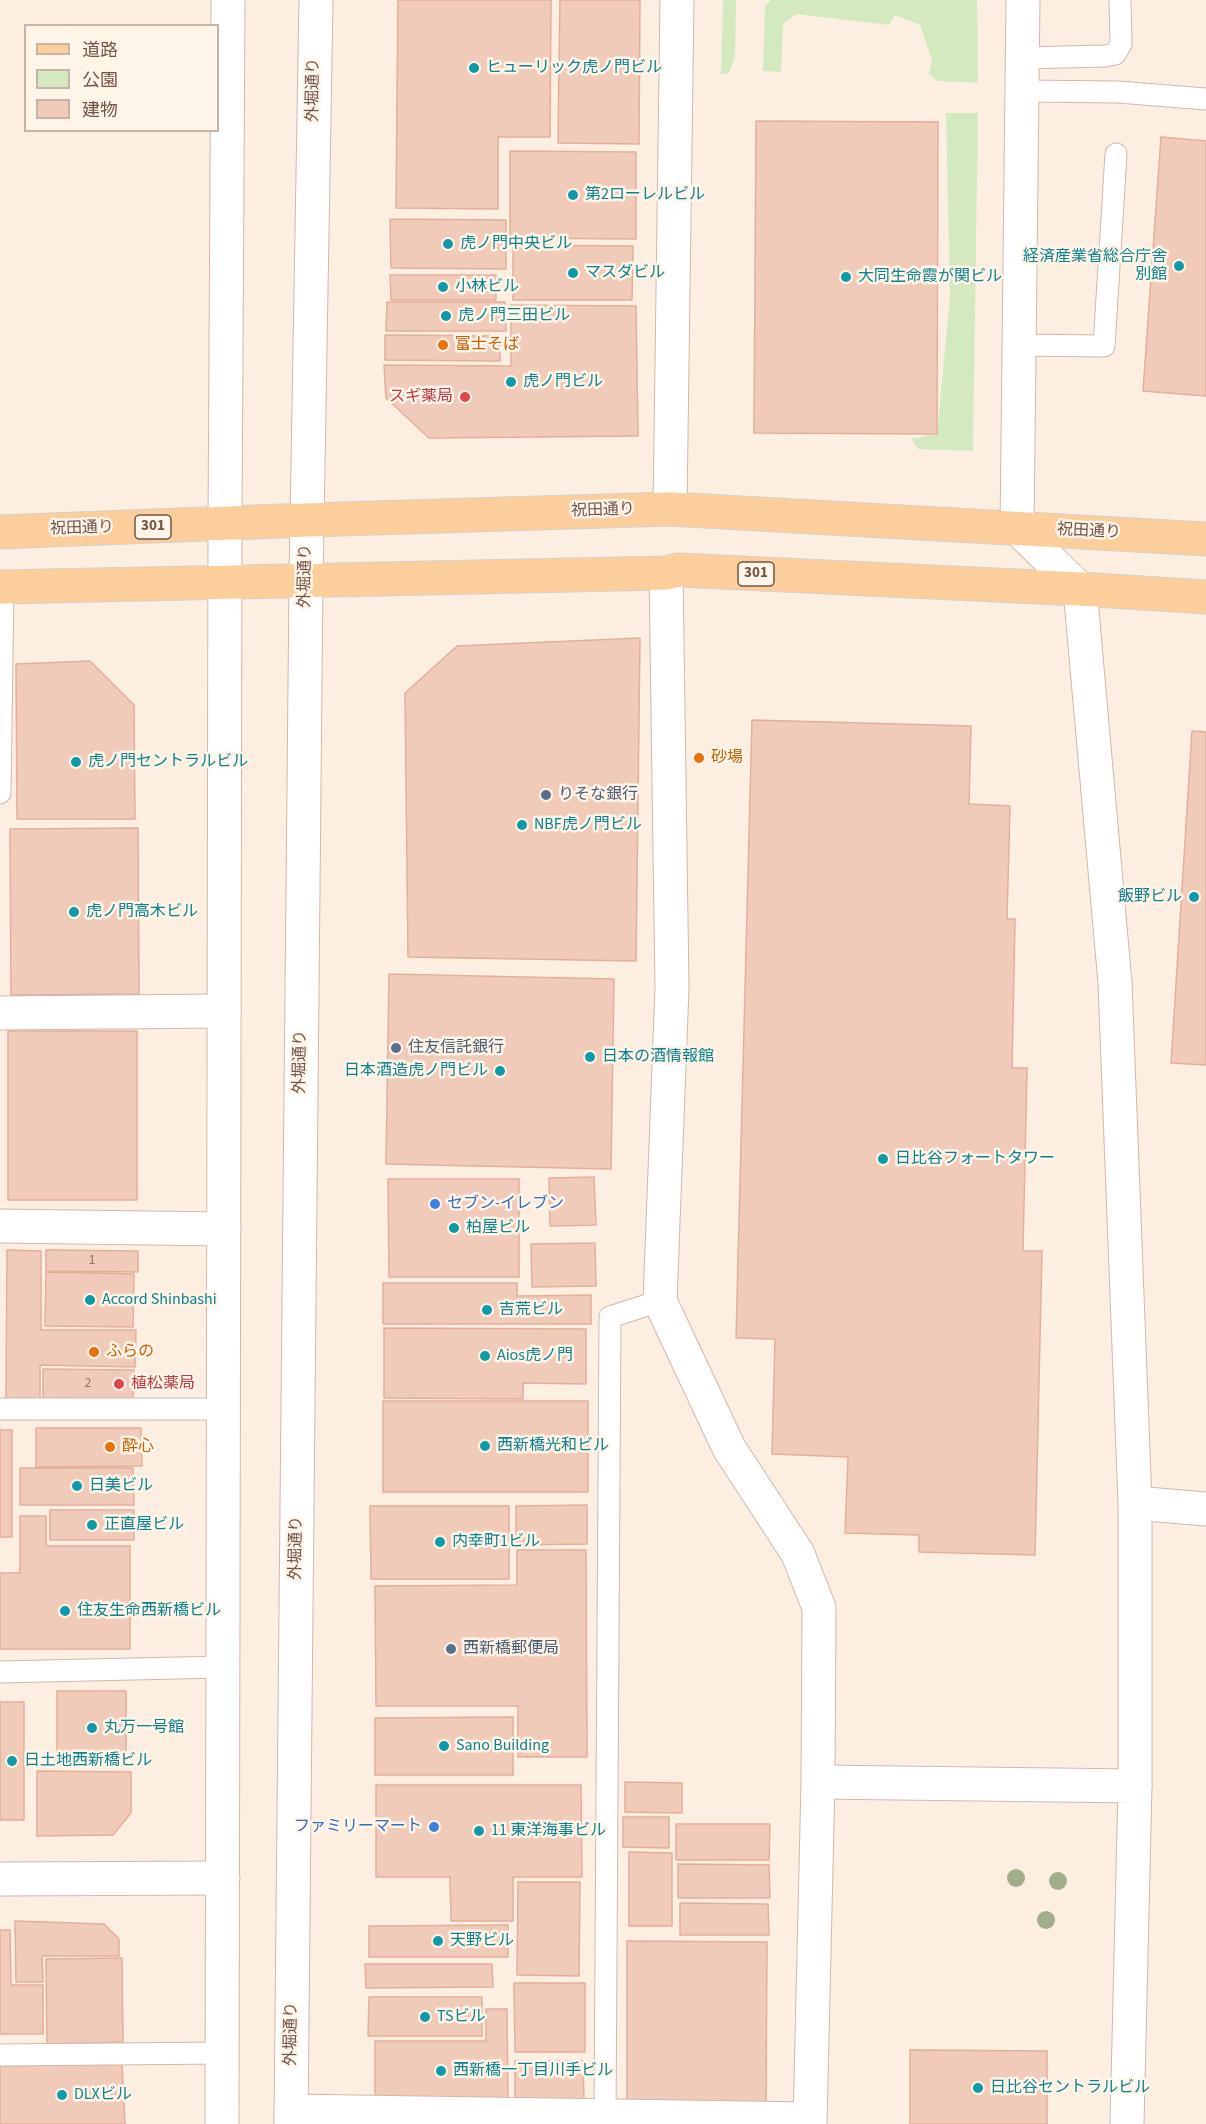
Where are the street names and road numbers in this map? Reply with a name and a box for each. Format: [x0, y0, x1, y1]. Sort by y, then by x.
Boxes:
street label: 外堀通り [304, 58, 324, 122]
street label: 祝田通り [571, 500, 635, 522]
road number: 301 [135, 515, 171, 539]
street label: 祝田通り [50, 518, 114, 540]
street label: 祝田通り [1057, 521, 1121, 543]
street label: 外堀通り [296, 544, 316, 608]
road number: 301 [738, 562, 774, 586]
street label: 外堀通り [291, 1030, 311, 1094]
street label: 外堀通り [287, 1516, 307, 1580]
street label: 外堀通り [282, 2002, 302, 2066]

